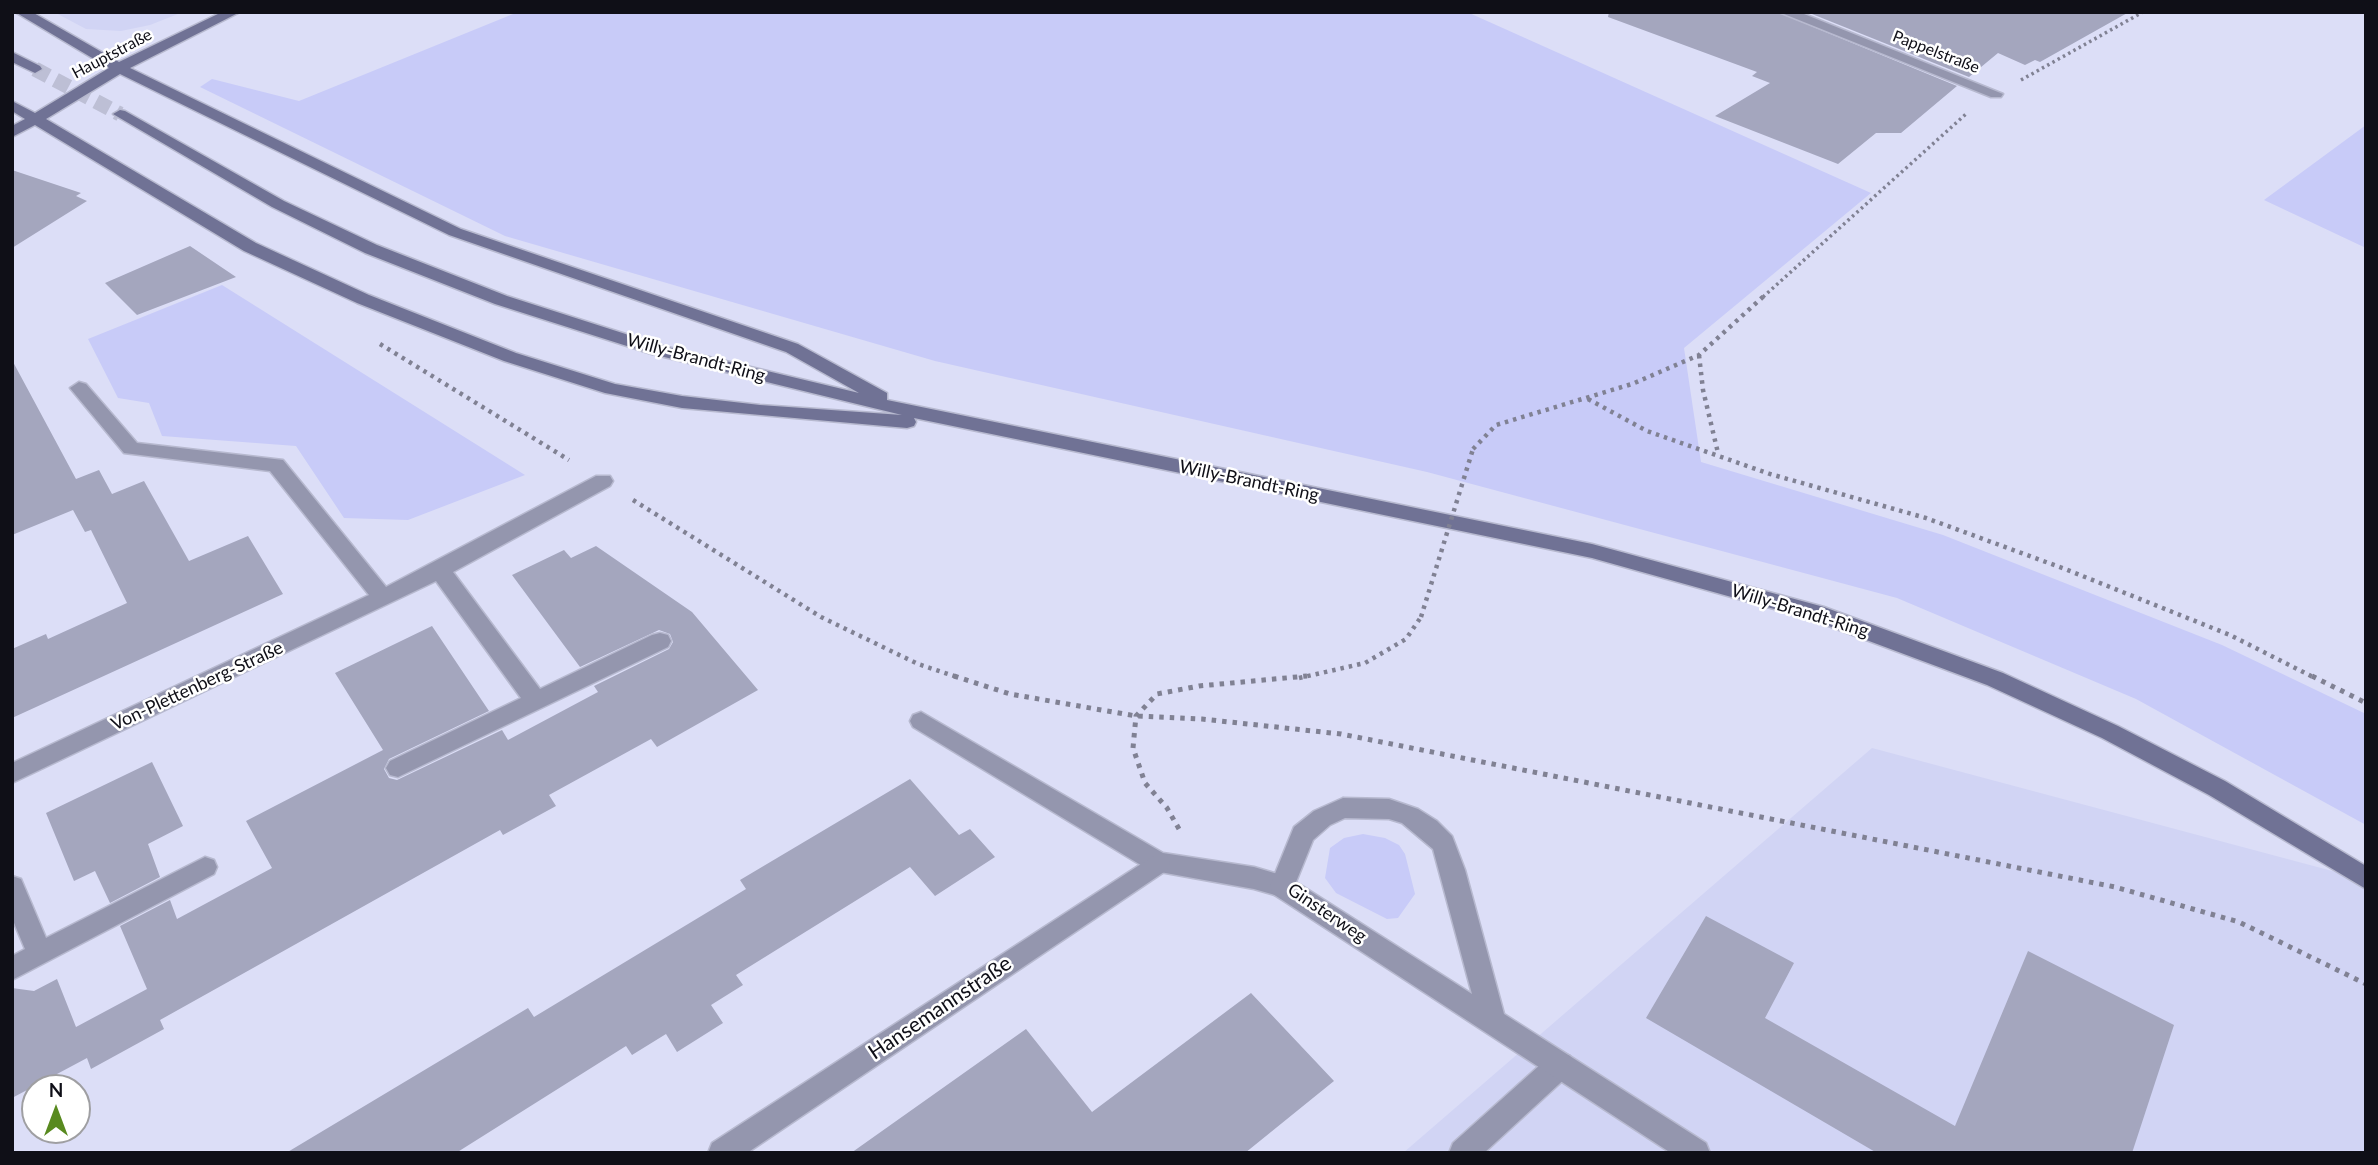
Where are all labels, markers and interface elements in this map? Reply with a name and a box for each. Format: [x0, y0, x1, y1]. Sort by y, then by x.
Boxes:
street label: Hauptstraße [69, 25, 155, 83]
street label: Pappelstraße [1890, 27, 1982, 77]
street label: Willy-Brandt-Ring [624, 329, 768, 387]
street label: Willy-Brandt-Ring [1177, 456, 1321, 506]
street label: Willy-Brandt-Ring [1729, 580, 1871, 642]
street label: Von-Plettenberg-Straße [108, 637, 286, 735]
street label: Ginsterweg [1283, 879, 1371, 947]
street label: Hansemannstraße [864, 951, 1016, 1065]
north arrow [21, 1074, 91, 1144]
text: N [49, 1078, 63, 1101]

